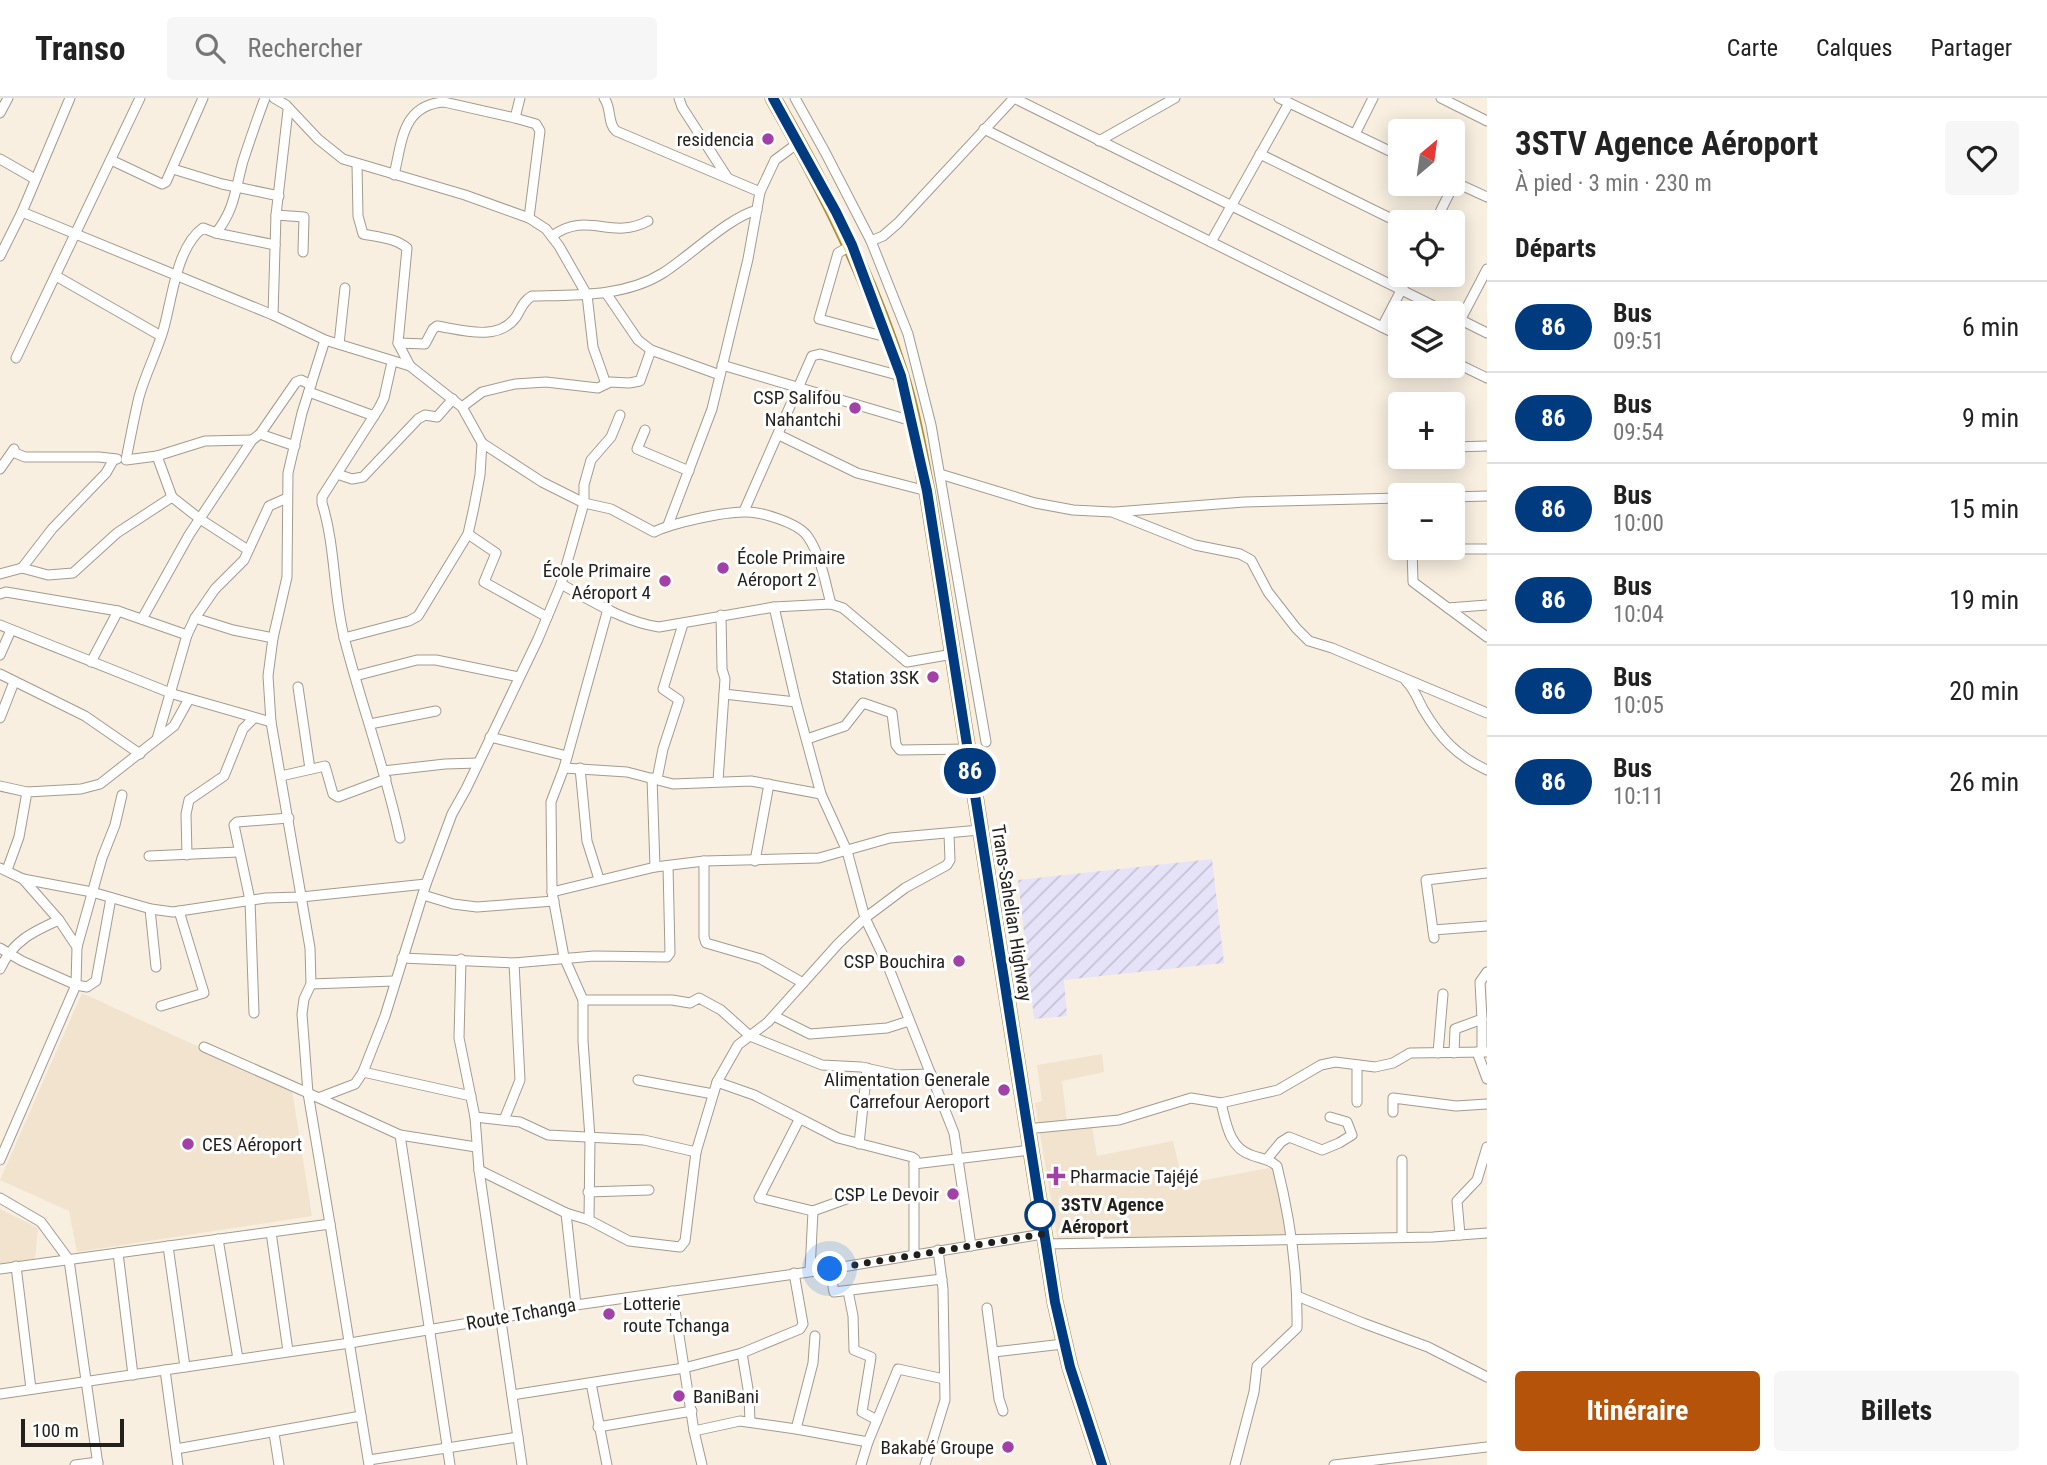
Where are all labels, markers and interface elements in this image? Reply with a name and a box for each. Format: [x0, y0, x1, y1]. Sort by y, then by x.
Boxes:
search box [167, 17, 657, 80]
text: Transo [35, 29, 125, 68]
icon: search [191, 29, 229, 67]
text: Rechercher [247, 33, 363, 63]
text: Carte [1727, 34, 1778, 62]
text: Calques [1816, 34, 1892, 62]
text: Partager [1930, 34, 2012, 62]
north arrow [1388, 119, 1465, 196]
map controls [1388, 119, 1465, 560]
button: heart [1945, 121, 2019, 195]
text: 3STV Agence Aéroport [1515, 124, 1818, 163]
place label: residencia [677, 128, 754, 151]
marker: residencia [760, 131, 776, 147]
text: À pied · 3 min · 230 m [1515, 170, 1712, 197]
button: locate [1388, 210, 1465, 287]
text: Départs [1515, 233, 1596, 263]
text: Bus [1613, 298, 1652, 328]
button: layers [1388, 301, 1465, 378]
text: 6 min [1962, 312, 2019, 342]
text: 86 [1541, 313, 1566, 341]
text: 09:51 [1613, 328, 1664, 355]
place label: CSP Salifou Nahantchi [753, 386, 841, 431]
text: Bus [1613, 389, 1652, 419]
button: + [1388, 392, 1465, 469]
marker: CSP Salifou Nahantchi [847, 400, 863, 416]
text: 9 min [1962, 403, 2019, 433]
text: 86 [1541, 404, 1566, 432]
text: 09:54 [1613, 419, 1664, 446]
text: Bus [1613, 480, 1652, 510]
button: − [1388, 483, 1465, 560]
text: 15 min [1949, 494, 2019, 524]
text: 86 [1541, 495, 1566, 523]
text: 10:00 [1613, 510, 1664, 537]
place label: École Primaire Aéroport 2 [737, 546, 845, 591]
place label: École Primaire Aéroport 4 [543, 559, 651, 604]
marker: École Primaire Aéroport 2 [715, 560, 731, 576]
text: Bus [1613, 571, 1652, 601]
marker: École Primaire Aéroport 4 [657, 573, 673, 589]
text: 19 min [1949, 585, 2019, 615]
text: 86 [1541, 586, 1566, 614]
text: 10:04 [1613, 601, 1664, 628]
text: Bus [1613, 662, 1652, 692]
place label: Station 3SK [832, 666, 920, 689]
marker: Station 3SK [925, 669, 941, 685]
text: 20 min [1949, 676, 2019, 706]
text: 86 [1541, 677, 1566, 705]
text: 10:05 [1613, 692, 1664, 719]
line badge: 86 [939, 748, 1002, 794]
text: Bus [1613, 753, 1652, 783]
text: 86 [958, 757, 982, 785]
text: 26 min [1949, 767, 2019, 797]
text: 86 [1541, 768, 1566, 796]
text: 10:11 [1613, 783, 1664, 810]
street label: Trans-Sahelian Highway [987, 823, 1037, 1003]
place label: CSP Bouchira [844, 950, 945, 973]
marker: CSP Bouchira [951, 953, 967, 969]
place label: Alimentation Generale Carrefour Aeroport [824, 1068, 990, 1113]
marker: Alimentation Generale Carrefour Aeroport [996, 1082, 1012, 1098]
place label: CES Aéroport [202, 1133, 302, 1156]
marker: CES Aéroport [180, 1136, 196, 1152]
place label: Pharmacie Tajéjé [1070, 1165, 1198, 1188]
marker: Pharmacie Tajéjé [1048, 1168, 1064, 1184]
place label: CSP Le Devoir [834, 1183, 939, 1206]
marker: CSP Le Devoir [945, 1186, 961, 1202]
place label: 3STV Agence Aéroport [1061, 1193, 1164, 1238]
marker: 3STV Agence Aéroport [1025, 1200, 1055, 1230]
your location [812, 1251, 847, 1286]
place label: Lotterie route Tchanga [623, 1292, 730, 1337]
street label: Route Tchanga [464, 1293, 578, 1335]
marker: Lotterie route Tchanga [601, 1306, 617, 1322]
button: Itinéraire [1515, 1371, 1760, 1451]
button: Billets [1774, 1371, 2019, 1451]
place label: BaniBani [693, 1385, 759, 1408]
marker: BaniBani [671, 1388, 687, 1404]
scale bar [21, 1416, 124, 1448]
text: 100 m [32, 1419, 79, 1442]
place label: Bakabé Groupe [880, 1436, 994, 1459]
marker: Bakabé Groupe [1000, 1439, 1016, 1455]

